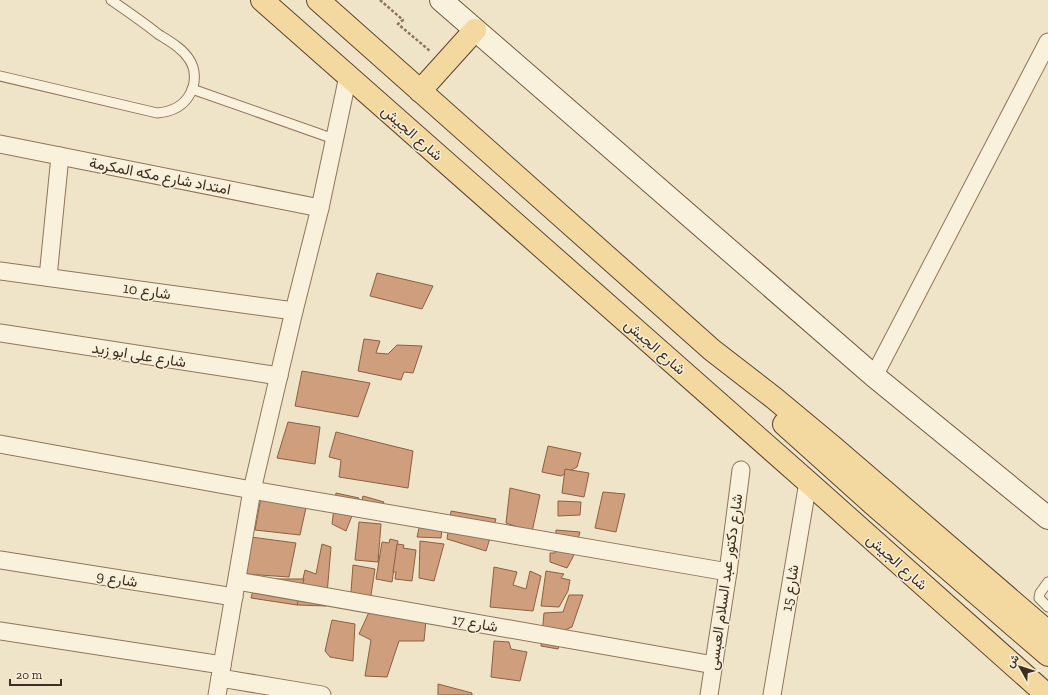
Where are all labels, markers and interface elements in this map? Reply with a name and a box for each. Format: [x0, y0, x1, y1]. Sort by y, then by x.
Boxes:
street label: شارع الجيش [376, 101, 447, 166]
street label: امتداد شارع مكه المكرمة [87, 153, 232, 201]
street label: شارع 10 [122, 279, 172, 305]
street label: شارع الجيش [619, 315, 690, 380]
street label: شارع على ابو زيد [90, 339, 188, 373]
street label: شارع دكتور عبد السلام العبسى [704, 492, 748, 672]
street label: شارع الجيش [862, 530, 931, 596]
street label: شارع 15 [777, 563, 805, 613]
street label: شارع 9 [95, 567, 139, 593]
street label: شارع 17 [450, 610, 499, 638]
north arrow [1000, 647, 1040, 687]
text: ش [1003, 652, 1022, 670]
scale bar [10, 661, 61, 687]
text: 20 m [16, 668, 43, 682]

